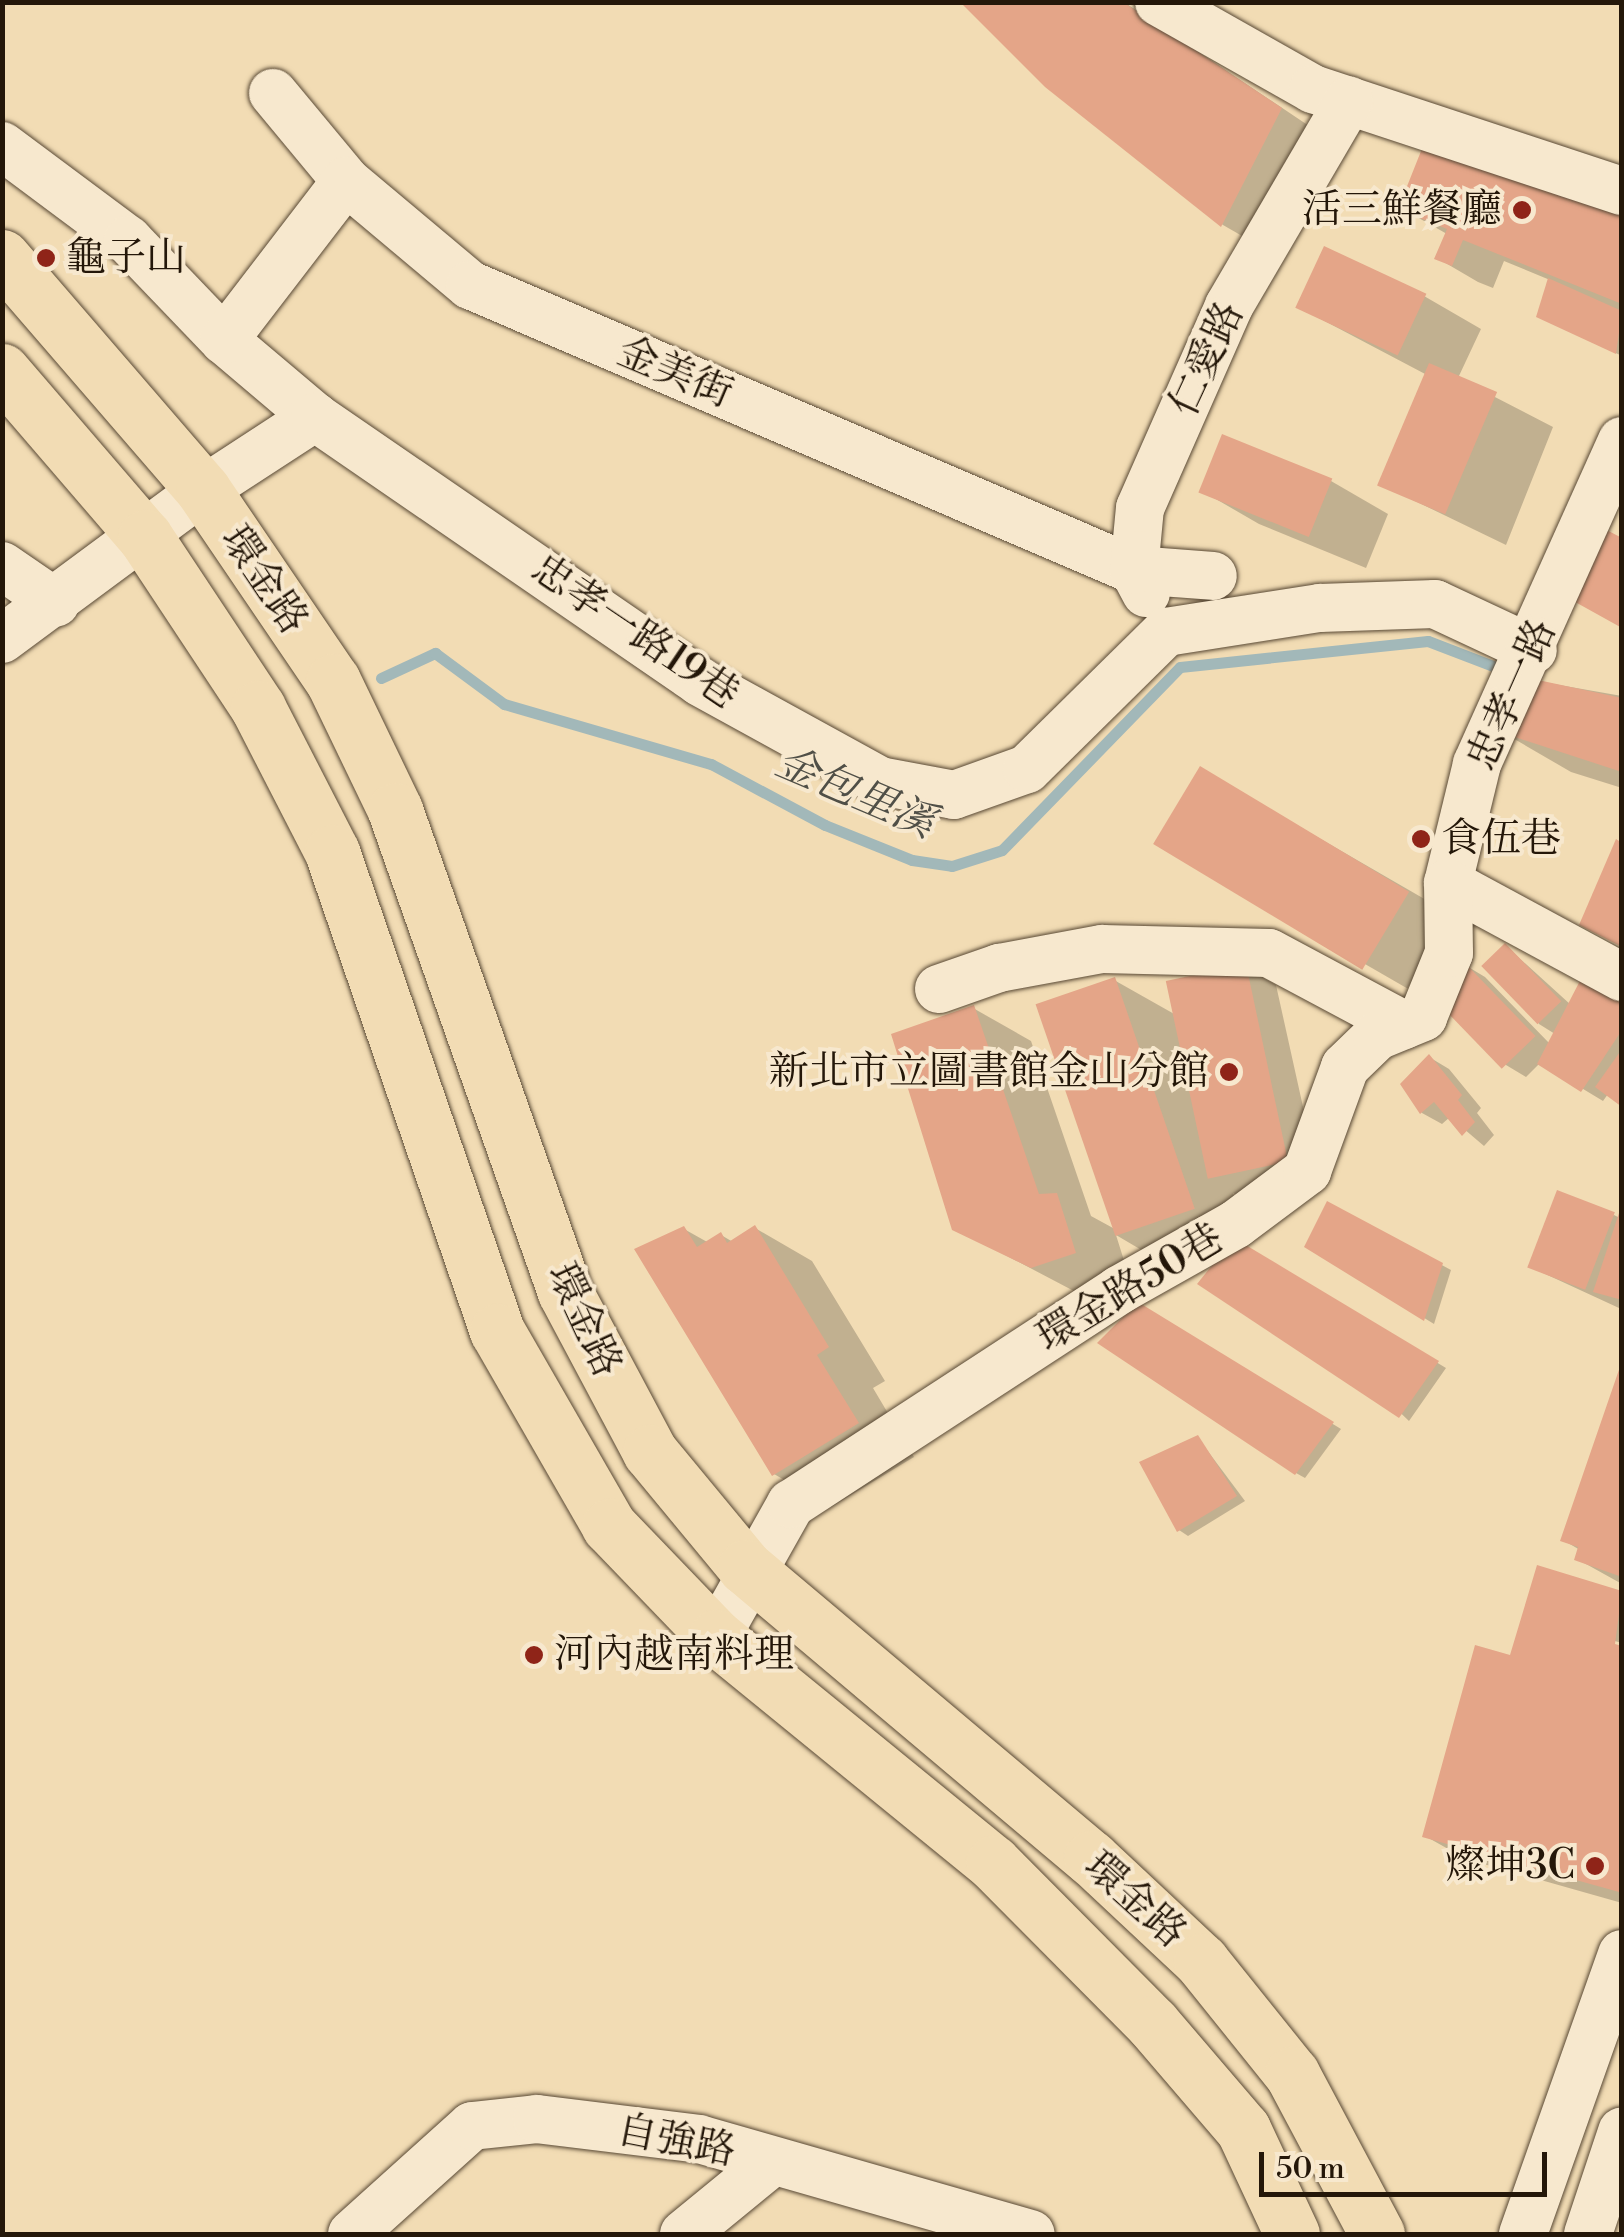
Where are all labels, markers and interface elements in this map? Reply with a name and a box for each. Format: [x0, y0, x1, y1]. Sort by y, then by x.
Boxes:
place label: 活三鮮餐廳 [1302, 186, 1502, 234]
marker: 活三鮮餐廳 [1511, 199, 1533, 221]
place label: 龜子山 [66, 234, 186, 282]
marker: 龜子山 [35, 247, 57, 269]
street label: 仁愛路 [1160, 294, 1254, 424]
street label: 金美街 [610, 327, 740, 419]
street label: 環金路 [211, 517, 317, 643]
street label: 忠孝一路19巷 [522, 545, 748, 719]
street label: 忠孝一路 [1458, 612, 1566, 778]
water label: 金包里溪 [768, 738, 942, 850]
place label: 食伍巷 [1441, 815, 1561, 863]
marker: 食伍巷 [1410, 828, 1432, 850]
place label: 新北市立圖書館金山分館 [769, 1048, 1209, 1096]
marker: 新北市立圖書館金山分館 [1218, 1061, 1240, 1083]
street label: 環金路50巷 [1028, 1214, 1232, 1362]
street label: 環金路 [537, 1255, 631, 1385]
place label: 河內越南料理 [554, 1631, 794, 1679]
marker: 河內越南料理 [523, 1644, 545, 1666]
street label: 環金路 [1074, 1842, 1196, 1958]
place label: 燦坤3C [1445, 1842, 1575, 1890]
marker: 燦坤3C [1584, 1855, 1606, 1877]
street label: 自強路 [613, 2106, 739, 2176]
scale bar [1264, 2132, 1552, 2194]
text: 50 m [1276, 2150, 1345, 2188]

